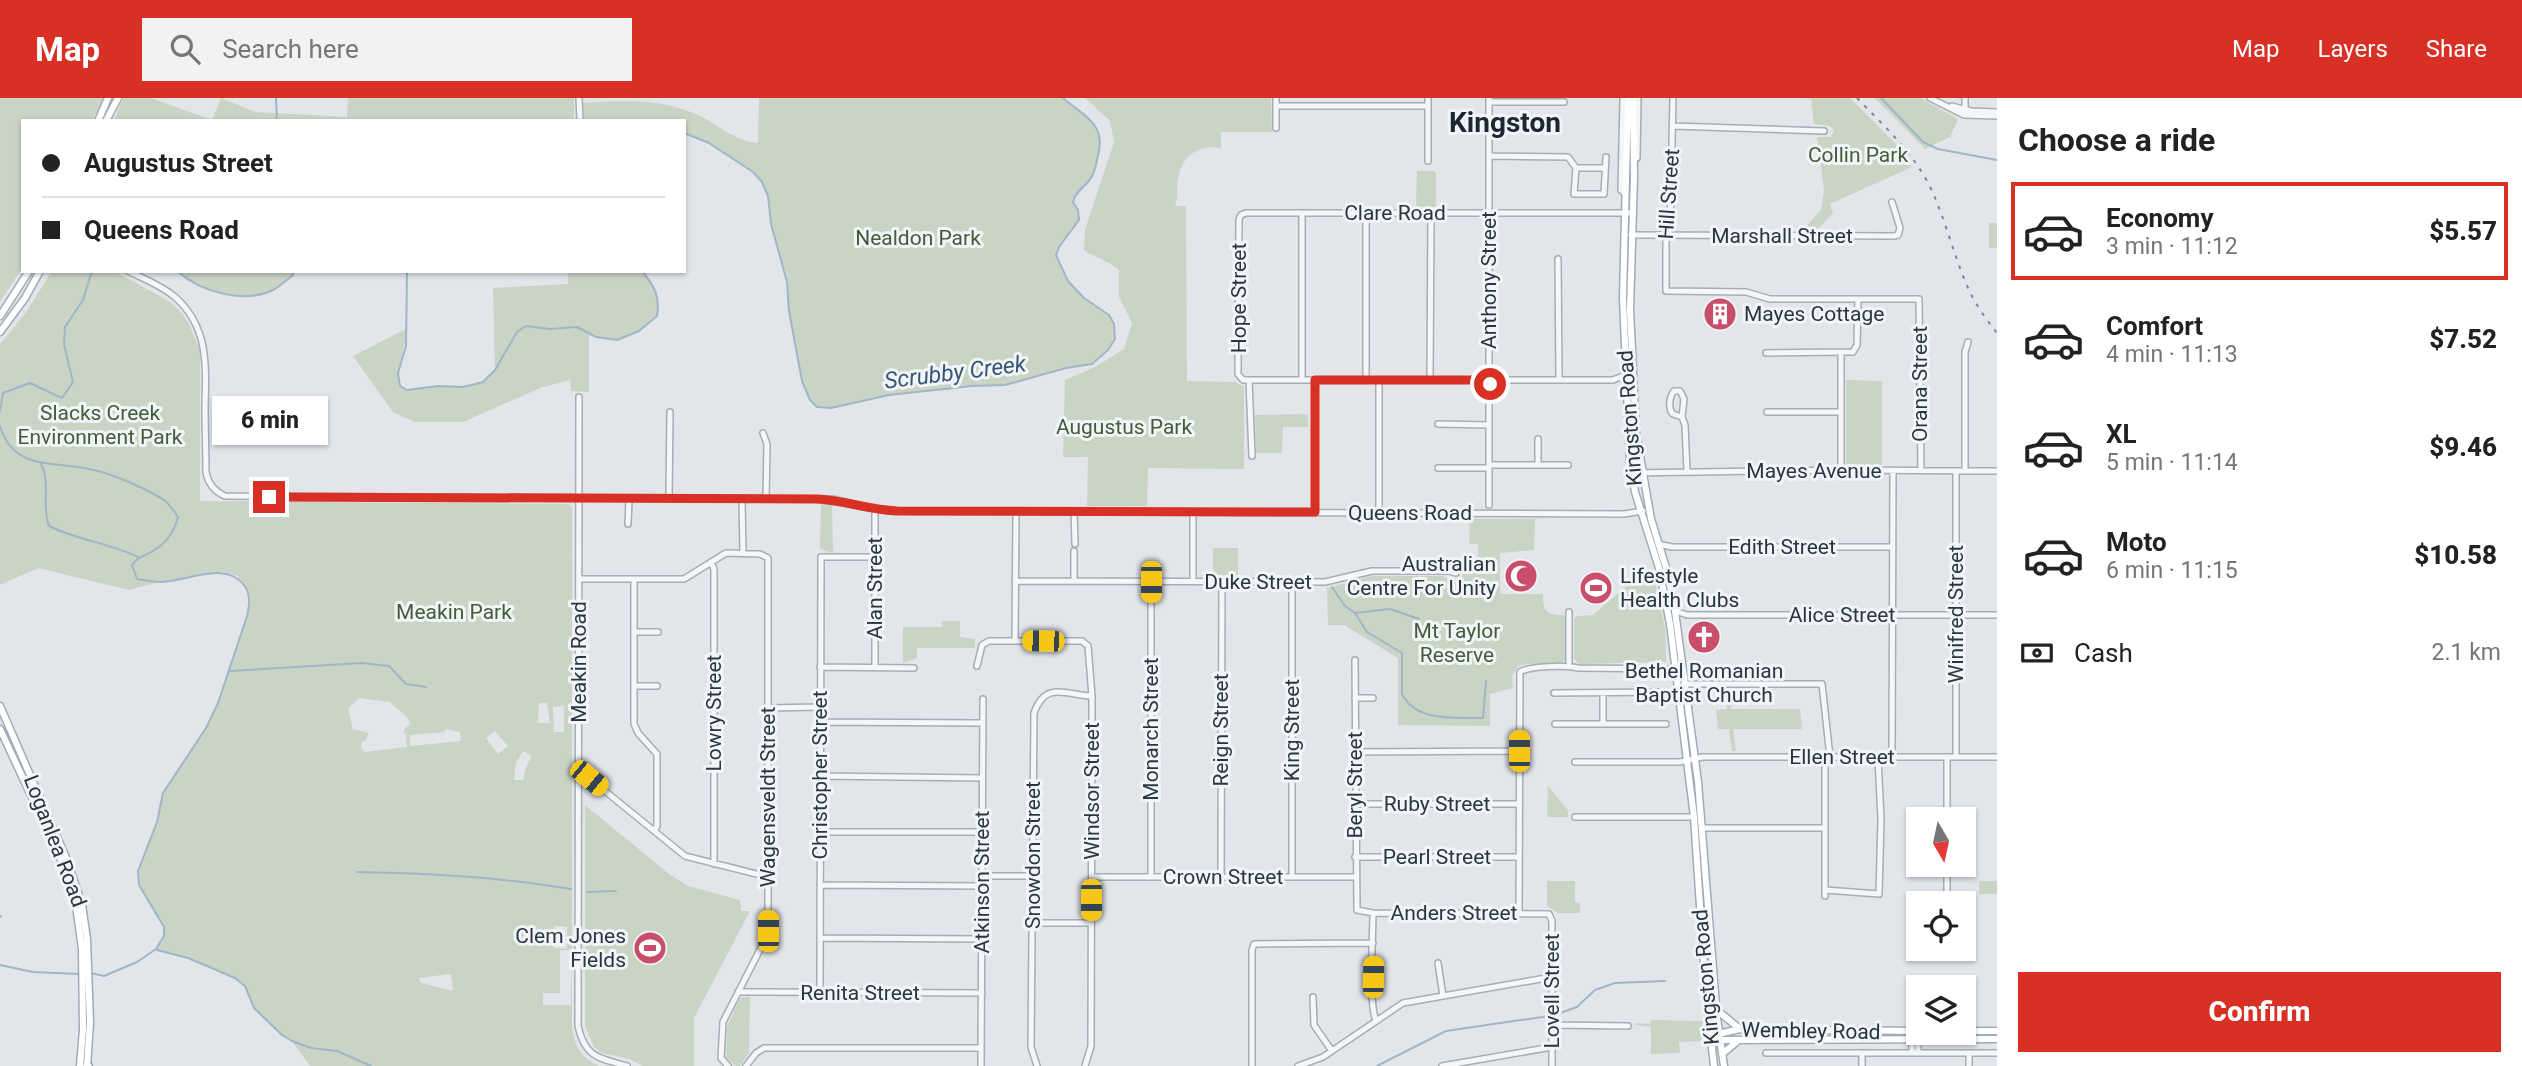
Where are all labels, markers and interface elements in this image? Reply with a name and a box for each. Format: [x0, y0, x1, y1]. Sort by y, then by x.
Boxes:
search box [142, 18, 632, 81]
text: Map [35, 30, 100, 69]
icon: search [166, 30, 204, 68]
text: Search here [222, 34, 359, 64]
text: Map [2232, 35, 2280, 63]
text: Layers [2318, 35, 2388, 63]
text: Share [2426, 35, 2487, 63]
district label: Kingston [1449, 106, 1561, 139]
text: Choose a ride [2018, 121, 2215, 159]
park label: Collin Park [1808, 143, 1908, 167]
text: Augustus Street [84, 148, 273, 178]
street label: Hill Street [1654, 148, 1684, 240]
icon: car [2022, 200, 2085, 263]
street label: Clare Road [1344, 201, 1446, 225]
text: Economy [2106, 203, 2213, 233]
street label: Anthony Street [1477, 211, 1501, 349]
text: Queens Road [84, 215, 239, 245]
text: $5.57 [2429, 216, 2497, 246]
street label: Marshall Street [1711, 224, 1853, 248]
park label: Nealdon Park [855, 226, 981, 250]
text: 3 min · 11:12 [2106, 233, 2238, 260]
street label: Hope Street [1227, 243, 1251, 353]
building icon: Mayes Cottage [1701, 295, 1739, 333]
place label: Mayes Cottage [1744, 302, 1884, 326]
icon: car [2022, 308, 2085, 371]
text: Comfort [2106, 311, 2203, 341]
text: $7.52 [2429, 324, 2497, 354]
street label: Orana Street [1908, 326, 1932, 442]
text: 4 min · 11:13 [2106, 341, 2238, 368]
street label: Kingston Road [1613, 349, 1647, 487]
water label: Scrubby Creek [883, 350, 1028, 395]
route start [1474, 368, 1506, 400]
callout: 6 min [211, 396, 327, 444]
park label: Slacks Creek Environment Park [18, 401, 183, 449]
text: 6 min [241, 407, 299, 434]
park label: Augustus Park [1056, 415, 1192, 439]
icon: car [2022, 416, 2085, 479]
text: XL [2106, 419, 2137, 449]
text: $9.46 [2429, 432, 2497, 462]
text: 5 min · 11:14 [2106, 449, 2238, 476]
street label: Mayes Avenue [1746, 459, 1882, 483]
route end [253, 481, 285, 513]
street label: Queens Road [1348, 501, 1472, 525]
icon: car [2022, 524, 2085, 587]
text: Moto [2106, 527, 2167, 557]
street label: Edith Street [1728, 535, 1836, 559]
street label: Alan Street [863, 537, 887, 639]
text: $10.58 [2414, 540, 2497, 570]
street label: Winifred Street [1944, 545, 1968, 683]
place label: Australian Centre For Unity [1347, 552, 1496, 600]
mosque icon: Australian Centre For Unity [1502, 557, 1540, 595]
text: 6 min · 11:15 [2106, 557, 2238, 584]
car [1141, 561, 1162, 603]
place label: Lifestyle Health Clubs [1620, 564, 1739, 612]
sports icon: Lifestyle Health Clubs [1577, 569, 1615, 607]
street label: Duke Street [1204, 570, 1312, 594]
park label: Meakin Park [396, 600, 512, 624]
street label: Meakin Road [567, 601, 591, 723]
street label: Alice Street [1789, 603, 1895, 627]
church icon: Bethel Romanian Baptist Church [1685, 618, 1723, 656]
park label: Mt Taylor Reserve [1414, 619, 1500, 667]
car [1022, 630, 1065, 652]
icon: cash [2018, 634, 2056, 672]
text: Cash [2074, 638, 2133, 668]
text: 2.1 km [2432, 639, 2501, 666]
street label: Lowry Street [702, 654, 726, 771]
street label: Monarch Street [1139, 657, 1163, 801]
place label: Bethel Romanian Baptist Church [1625, 659, 1783, 707]
street label: Reign Street [1209, 673, 1233, 787]
street label: King Street [1280, 679, 1304, 781]
street label: Christopher Street [808, 690, 832, 860]
street label: Wagensveldt Street [756, 707, 780, 887]
street label: Windsor Street [1080, 722, 1104, 860]
car [1509, 730, 1530, 772]
street label: Beryl Street [1343, 731, 1367, 839]
street label: Ellen Street [1789, 745, 1895, 769]
car [567, 757, 612, 799]
street label: Loganlea Road [19, 772, 91, 910]
street label: Snowdon Street [1021, 781, 1045, 929]
street label: Ruby Street [1384, 792, 1490, 816]
north arrow [1906, 807, 1976, 877]
map controls [1906, 807, 1976, 1045]
street label: Atkinson Street [970, 810, 994, 953]
street label: Pearl Street [1383, 845, 1491, 869]
street label: Crown Street [1163, 865, 1283, 889]
car [1081, 879, 1102, 921]
button: locate [1906, 891, 1976, 961]
street label: Anders Street [1391, 901, 1518, 925]
street label: Kingston Road [1688, 908, 1724, 1046]
car [758, 910, 779, 952]
place label: Clem Jones Fields [515, 924, 626, 972]
sports icon: Clem Jones Fields [631, 929, 669, 967]
street label: Lovell Street [1540, 933, 1564, 1049]
car [1363, 956, 1384, 998]
button: Confirm [2018, 972, 2501, 1052]
button: layers [1906, 975, 1976, 1045]
street label: Renita Street [800, 981, 920, 1005]
street label: Wembley Road [1741, 1018, 1881, 1044]

